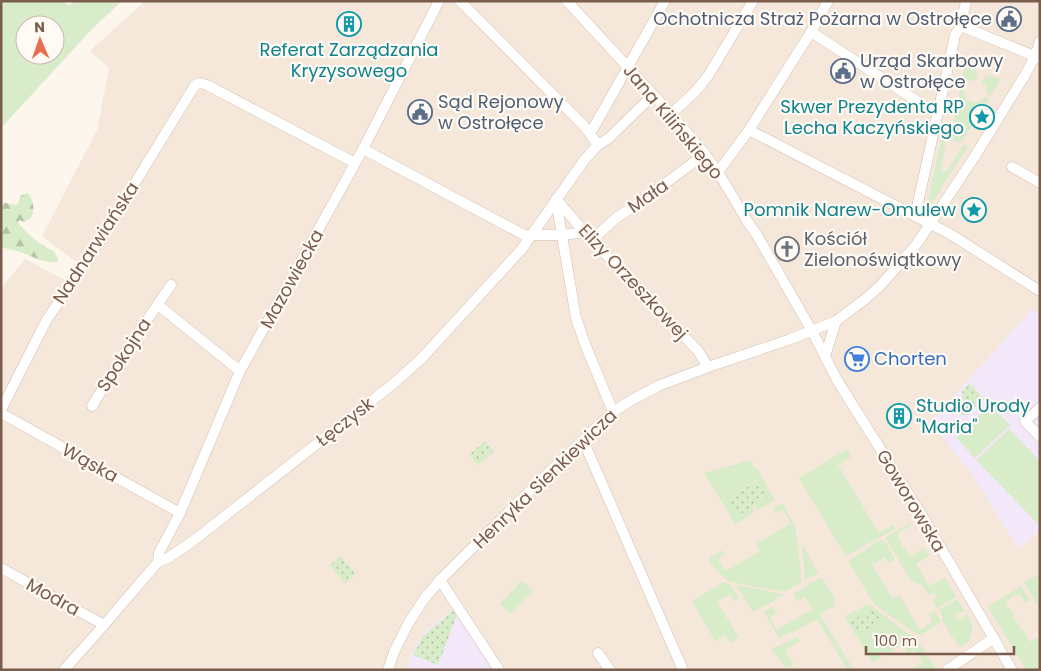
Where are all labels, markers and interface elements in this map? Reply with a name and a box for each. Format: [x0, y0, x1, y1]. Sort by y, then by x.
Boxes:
place label: Ochotnicza Straż Pożarna w Ostrołęce [653, 6, 992, 31]
public building icon: Ochotnicza Straż Pożarna w Ostrołęce [996, 6, 1022, 32]
building icon: Referat Zarządzania Kryzysowego [336, 11, 362, 37]
north arrow [15, 15, 65, 65]
text: N [34, 17, 45, 37]
place label: Referat Zarządzania Kryzysowego [259, 37, 439, 83]
place label: Urząd Skarbowy w Ostrołęce [860, 48, 1004, 94]
public building icon: Urząd Skarbowy w Ostrołęce [830, 58, 856, 84]
street label: Jana Kilińskiego [618, 59, 729, 185]
place label: Sąd Rejonowy w Ostrołęce [438, 89, 564, 135]
place label: Skwer Prezydenta RP Lecha Kaczyńskiego [780, 94, 964, 140]
public building icon: Sąd Rejonowy w Ostrołęce [407, 99, 433, 125]
place icon: Skwer Prezydenta RP Lecha Kaczyńskiego [969, 104, 995, 130]
street label: Mała [622, 173, 673, 219]
street label: Nadnarwiańska [47, 177, 144, 309]
place label: Pomnik Narew-Omulew [744, 197, 956, 222]
place icon: Pomnik Narew-Omulew [961, 197, 987, 223]
street label: Elizy Orzeszkowej [573, 218, 694, 345]
street label: Mazowiecka [254, 225, 329, 333]
place label: Kościół Zielonoświątkowy [804, 226, 961, 272]
church icon: Kościół Zielonoświątkowy [774, 236, 800, 262]
street label: Spokojna [90, 313, 157, 396]
supermarket icon: Chorten [844, 346, 870, 372]
place label: Chorten [874, 346, 947, 371]
street label: Łęczysk [311, 391, 379, 452]
place label: Studio Urody "Maria" [916, 393, 1030, 439]
street label: Henryka Sienkiewicza [467, 403, 622, 554]
building icon: Studio Urody "Maria" [886, 403, 912, 429]
street label: Wąska [58, 437, 123, 488]
street label: Goworowska [871, 445, 952, 557]
street label: Modra [22, 572, 85, 622]
scale bar [866, 624, 1014, 656]
text: 100 m [874, 630, 917, 651]

